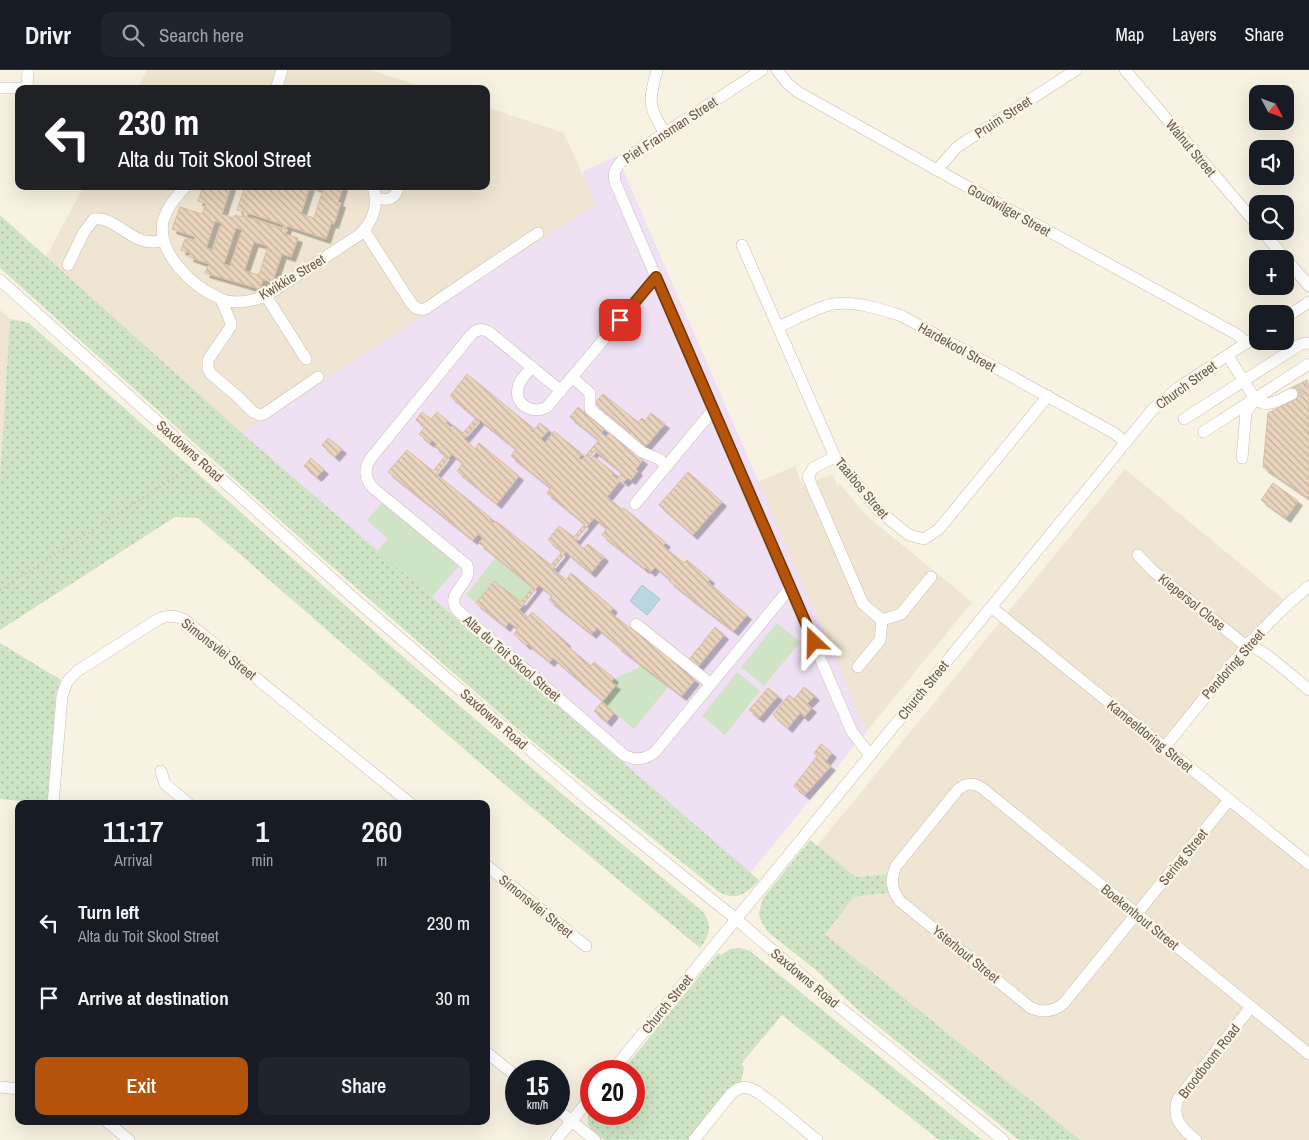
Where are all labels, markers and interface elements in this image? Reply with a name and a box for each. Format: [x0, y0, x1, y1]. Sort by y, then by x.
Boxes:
search box [101, 12, 451, 57]
text: Drivr [25, 19, 71, 51]
icon: search [119, 21, 147, 49]
text: Search here [159, 22, 244, 48]
text: Map [1116, 22, 1144, 47]
text: Layers [1172, 22, 1217, 47]
text: Share [1245, 22, 1284, 47]
north arrow [1249, 85, 1294, 130]
map controls [1249, 85, 1294, 350]
street label: Pruim Street [971, 92, 1035, 142]
street label: Piet Fransman Street [619, 93, 721, 167]
text: 230 m [118, 99, 199, 146]
icon: left [35, 105, 100, 170]
street label: Walnut Street [1162, 116, 1220, 180]
button: sound [1249, 140, 1294, 185]
text: Alta du Toit Skool Street [118, 144, 311, 174]
street label: Goudwilger Street [964, 180, 1054, 240]
button: search [1249, 195, 1294, 240]
street label: Kwikkie Street [256, 250, 328, 304]
button: + [1249, 250, 1294, 295]
pin [599, 299, 641, 341]
button: − [1249, 305, 1294, 350]
icon: arrive [606, 306, 634, 334]
street label: Hardekool Street [915, 318, 999, 376]
street label: Church Street [1152, 357, 1220, 413]
street label: Saxdowns Road [153, 416, 227, 486]
street label: Taaibos Street [831, 454, 893, 522]
street label: Kiepersol Close [1155, 570, 1229, 634]
street label: Alta du Toit Skool Street [459, 610, 564, 705]
street label: Simonsvlei Street [178, 614, 260, 684]
position arrow [787, 615, 839, 667]
street label: Pendoring Street [1198, 625, 1268, 703]
street label: Church Street [894, 657, 952, 723]
street label: Saxdowns Road [457, 685, 531, 753]
street label: Kameeldoring Street [1103, 696, 1197, 776]
text: 11:17 [103, 811, 164, 851]
text: 1 [256, 811, 269, 851]
text: 260 [361, 811, 402, 851]
street label: Sering Street [1155, 825, 1211, 889]
text: Arrival [114, 849, 152, 871]
text: min [252, 849, 273, 871]
text: m [376, 849, 387, 871]
street label: Simonsvlei Street [495, 870, 577, 942]
street label: Boekenhout Street [1097, 880, 1183, 954]
text: Turn left [78, 899, 139, 925]
icon: left [35, 909, 63, 937]
text: 230 m [427, 910, 470, 936]
street label: Ysterhout Street [928, 921, 1004, 987]
text: Alta du Toit Skool Street [78, 925, 219, 947]
street label: Saxdowns Road [767, 944, 843, 1012]
street label: Church Street [638, 971, 696, 1037]
icon: arrive [35, 984, 63, 1012]
text: Arrive at destination [78, 985, 229, 1011]
text: 30 m [435, 985, 470, 1011]
street label: Broodboom Road [1174, 1020, 1244, 1102]
button: Exit [35, 1057, 248, 1115]
button: Share [258, 1057, 470, 1115]
speed limit sign: 20 [580, 1060, 645, 1125]
text: 15 [526, 1069, 549, 1103]
text: km/h [527, 1097, 548, 1113]

